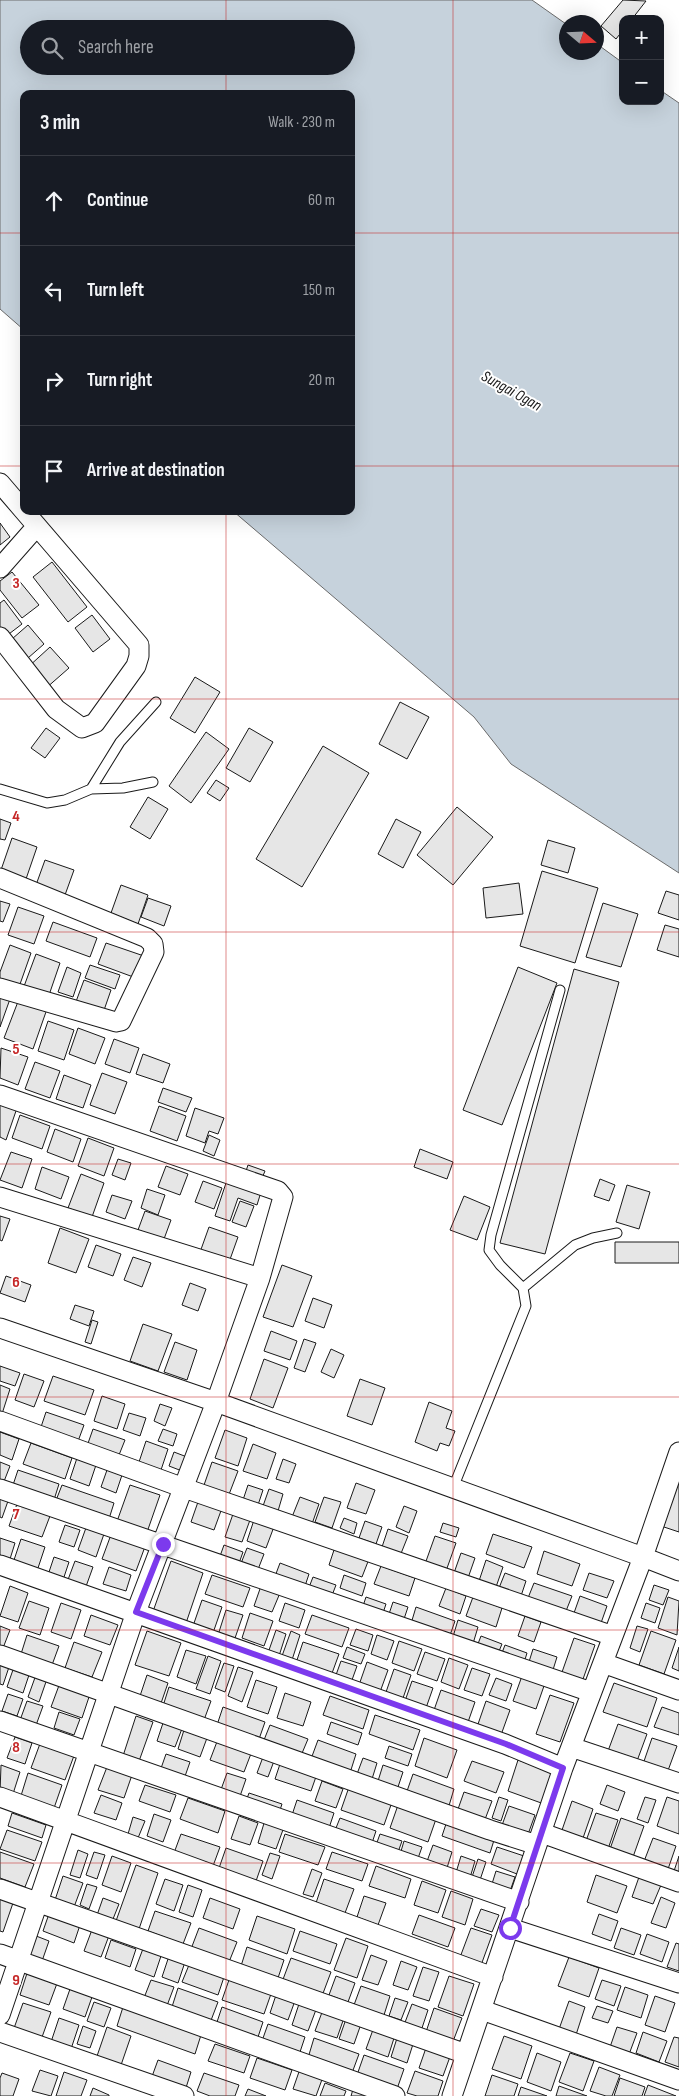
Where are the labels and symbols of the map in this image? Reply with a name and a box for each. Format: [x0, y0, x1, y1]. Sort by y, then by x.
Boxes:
north arrow [559, 15, 604, 60]
water label: Sungai Ogan [478, 367, 545, 416]
text: 3 [12, 574, 20, 593]
text: 4 [12, 807, 20, 826]
text: 5 [12, 1040, 20, 1059]
text: 6 [12, 1273, 20, 1292]
text: 7 [13, 1505, 20, 1524]
route end [152, 1533, 175, 1556]
text: 8 [12, 1738, 20, 1757]
route start [499, 1917, 522, 1940]
text: 9 [12, 1971, 20, 1990]

